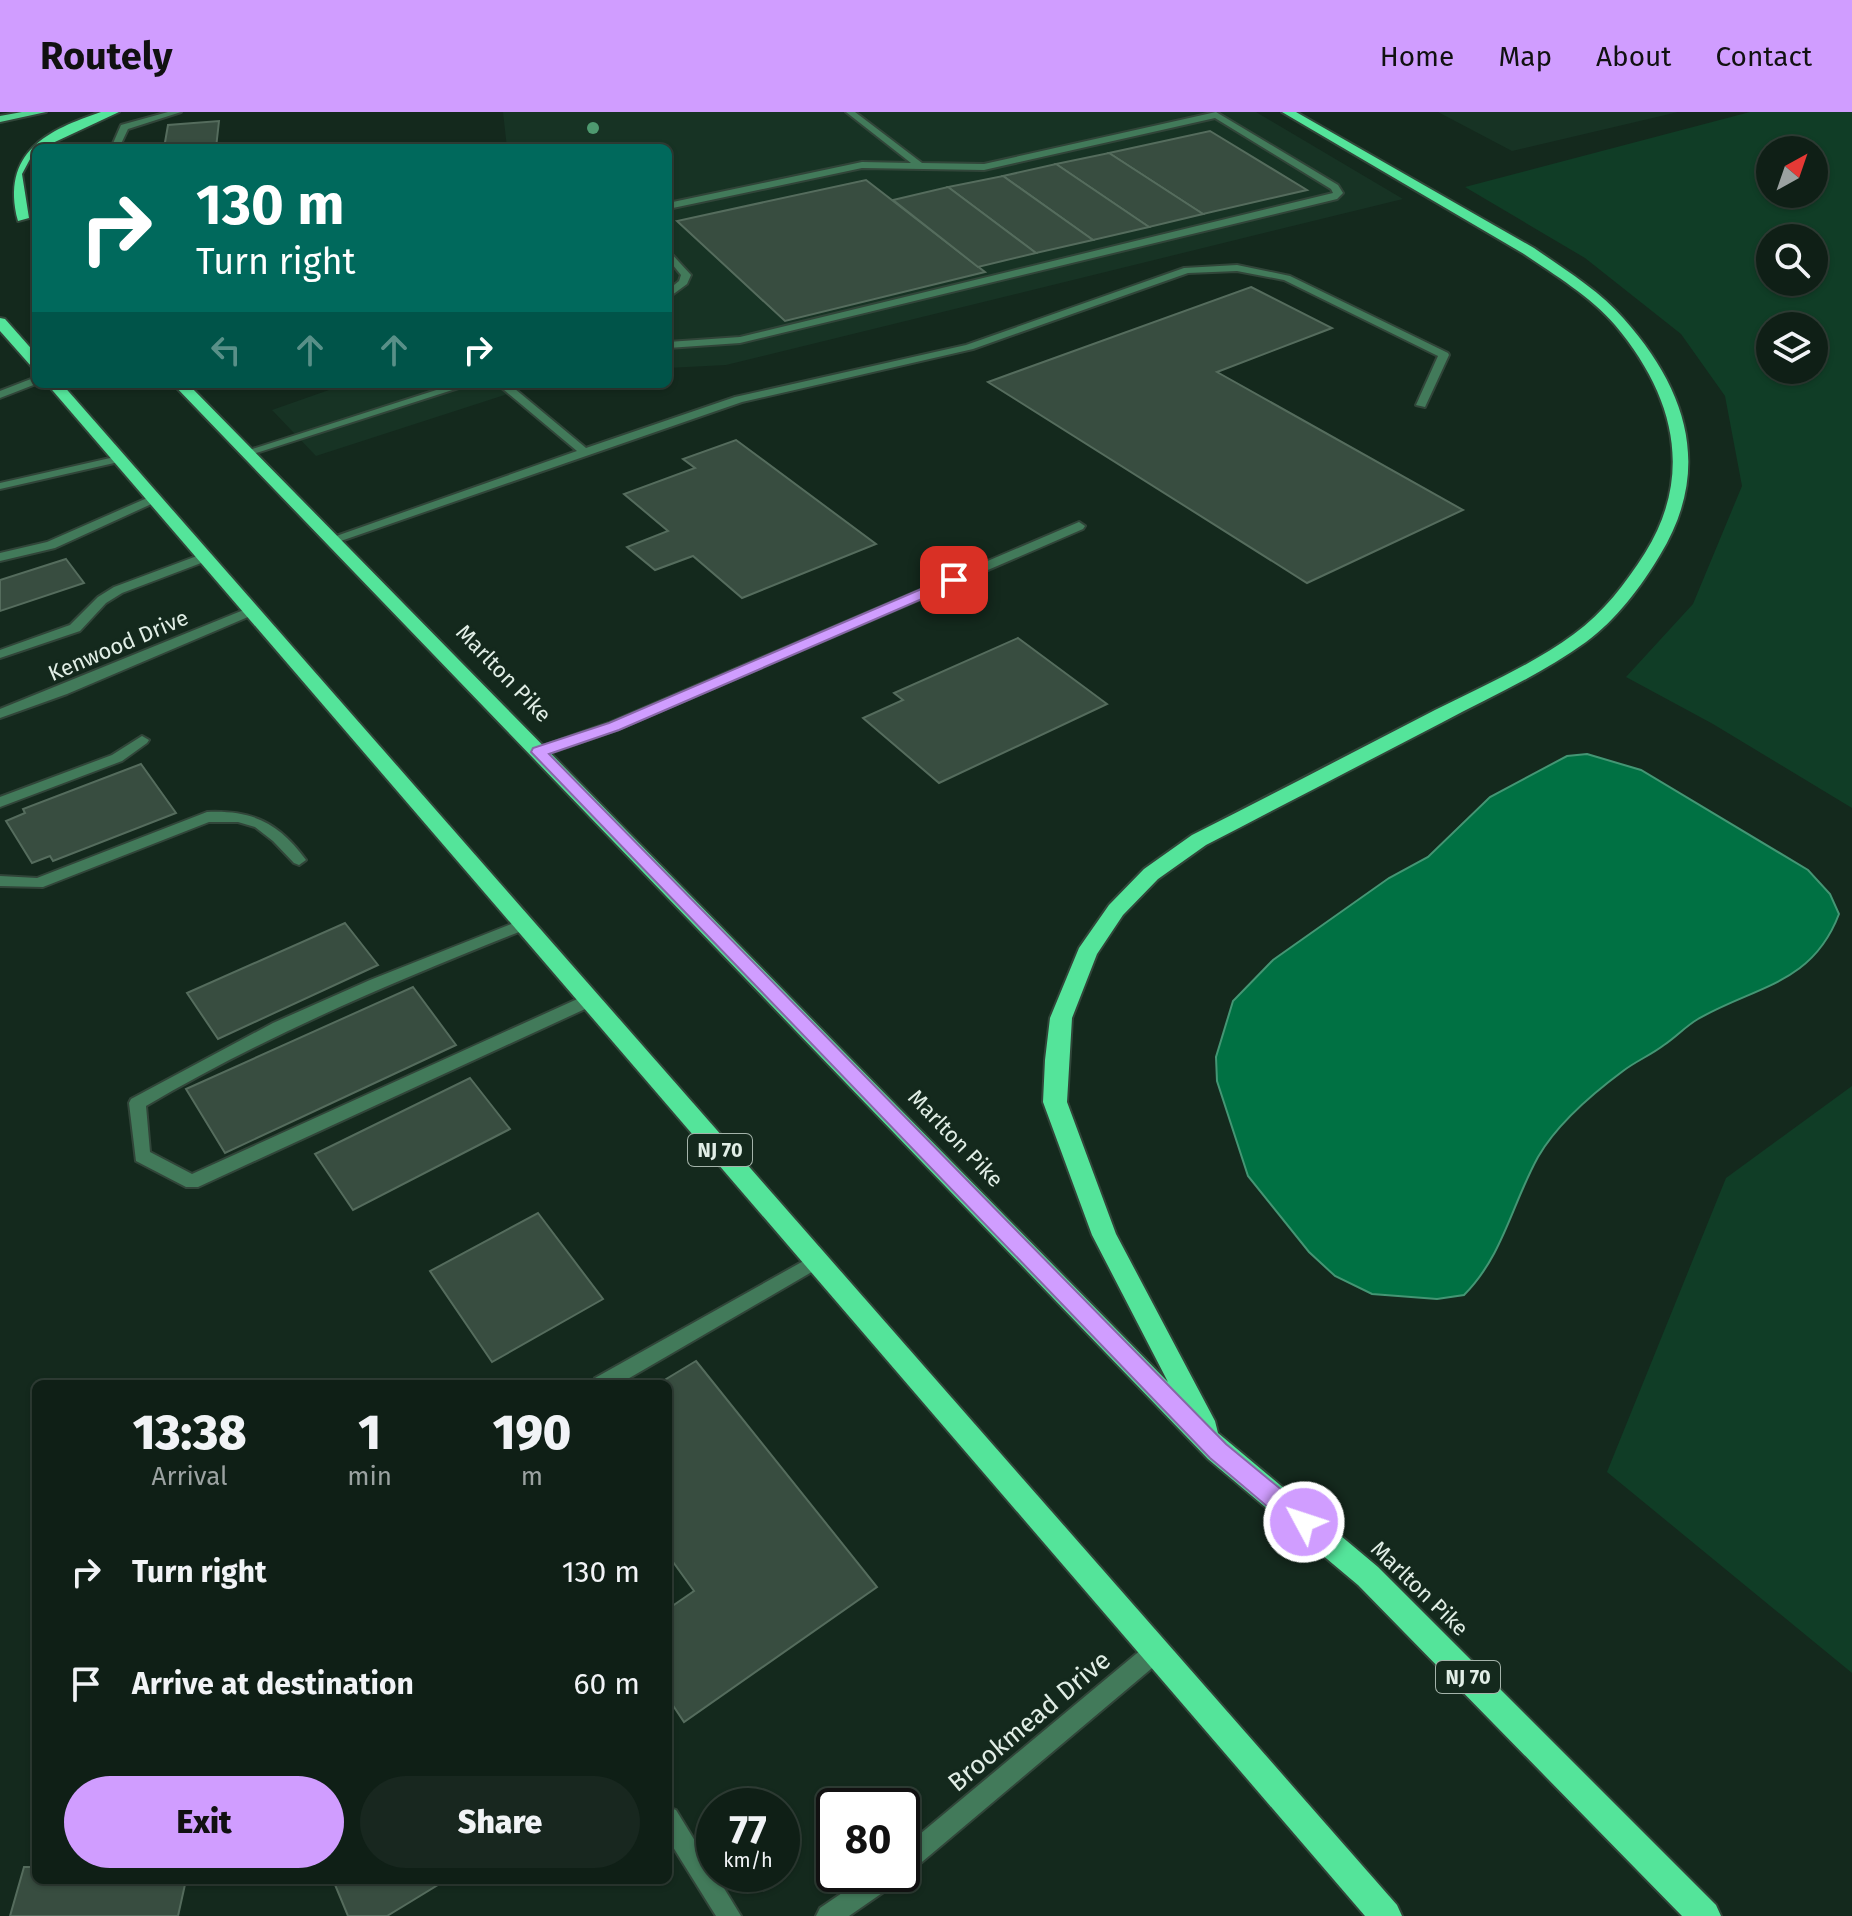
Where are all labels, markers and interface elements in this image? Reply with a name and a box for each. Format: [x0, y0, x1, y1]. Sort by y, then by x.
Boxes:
text: Routely [40, 33, 172, 79]
text: Home [1380, 40, 1454, 73]
text: Map [1498, 40, 1552, 73]
text: About [1596, 40, 1671, 73]
text: Contact [1715, 40, 1812, 73]
north arrow [1756, 136, 1828, 208]
map controls [1756, 136, 1828, 384]
text: 130 m [196, 172, 344, 239]
icon: right [64, 176, 168, 280]
button: search [1756, 224, 1828, 296]
text: Turn right [196, 240, 356, 284]
button: layers [1756, 312, 1828, 384]
icon: left [204, 328, 248, 372]
icon: ahead [288, 328, 332, 372]
icon: ahead [372, 328, 416, 372]
icon: right [456, 328, 500, 372]
pin [920, 546, 988, 614]
icon: arrive [932, 558, 976, 602]
street label: Kenwood Drive [44, 604, 192, 687]
street label: Marlton Pike [450, 619, 557, 728]
street label: Marlton Pike [902, 1084, 1009, 1193]
road number: NJ 70 [688, 1134, 752, 1166]
text: 13:38 [133, 1404, 247, 1462]
text: 1 [358, 1404, 381, 1462]
text: 190 [493, 1404, 571, 1462]
text: Arrival [152, 1461, 228, 1492]
text: min [347, 1461, 392, 1492]
text: m [521, 1461, 543, 1492]
position arrow [1262, 1480, 1346, 1564]
street label: Marlton Pike [1365, 1535, 1474, 1642]
icon: right [64, 1550, 108, 1594]
text: Turn right [132, 1554, 267, 1590]
text: 130 m [562, 1554, 640, 1590]
street label: Brookmead Drive [942, 1644, 1117, 1798]
road number: NJ 70 [1436, 1661, 1500, 1693]
icon: arrive [64, 1662, 108, 1706]
text: Arrive at destination [132, 1666, 414, 1702]
text: 60 m [574, 1666, 640, 1702]
button: Exit [64, 1776, 344, 1868]
button: Share [360, 1776, 640, 1868]
speed limit sign: 80 [816, 1788, 920, 1892]
text: 77 [729, 1806, 767, 1854]
text: km/h [723, 1848, 773, 1872]

